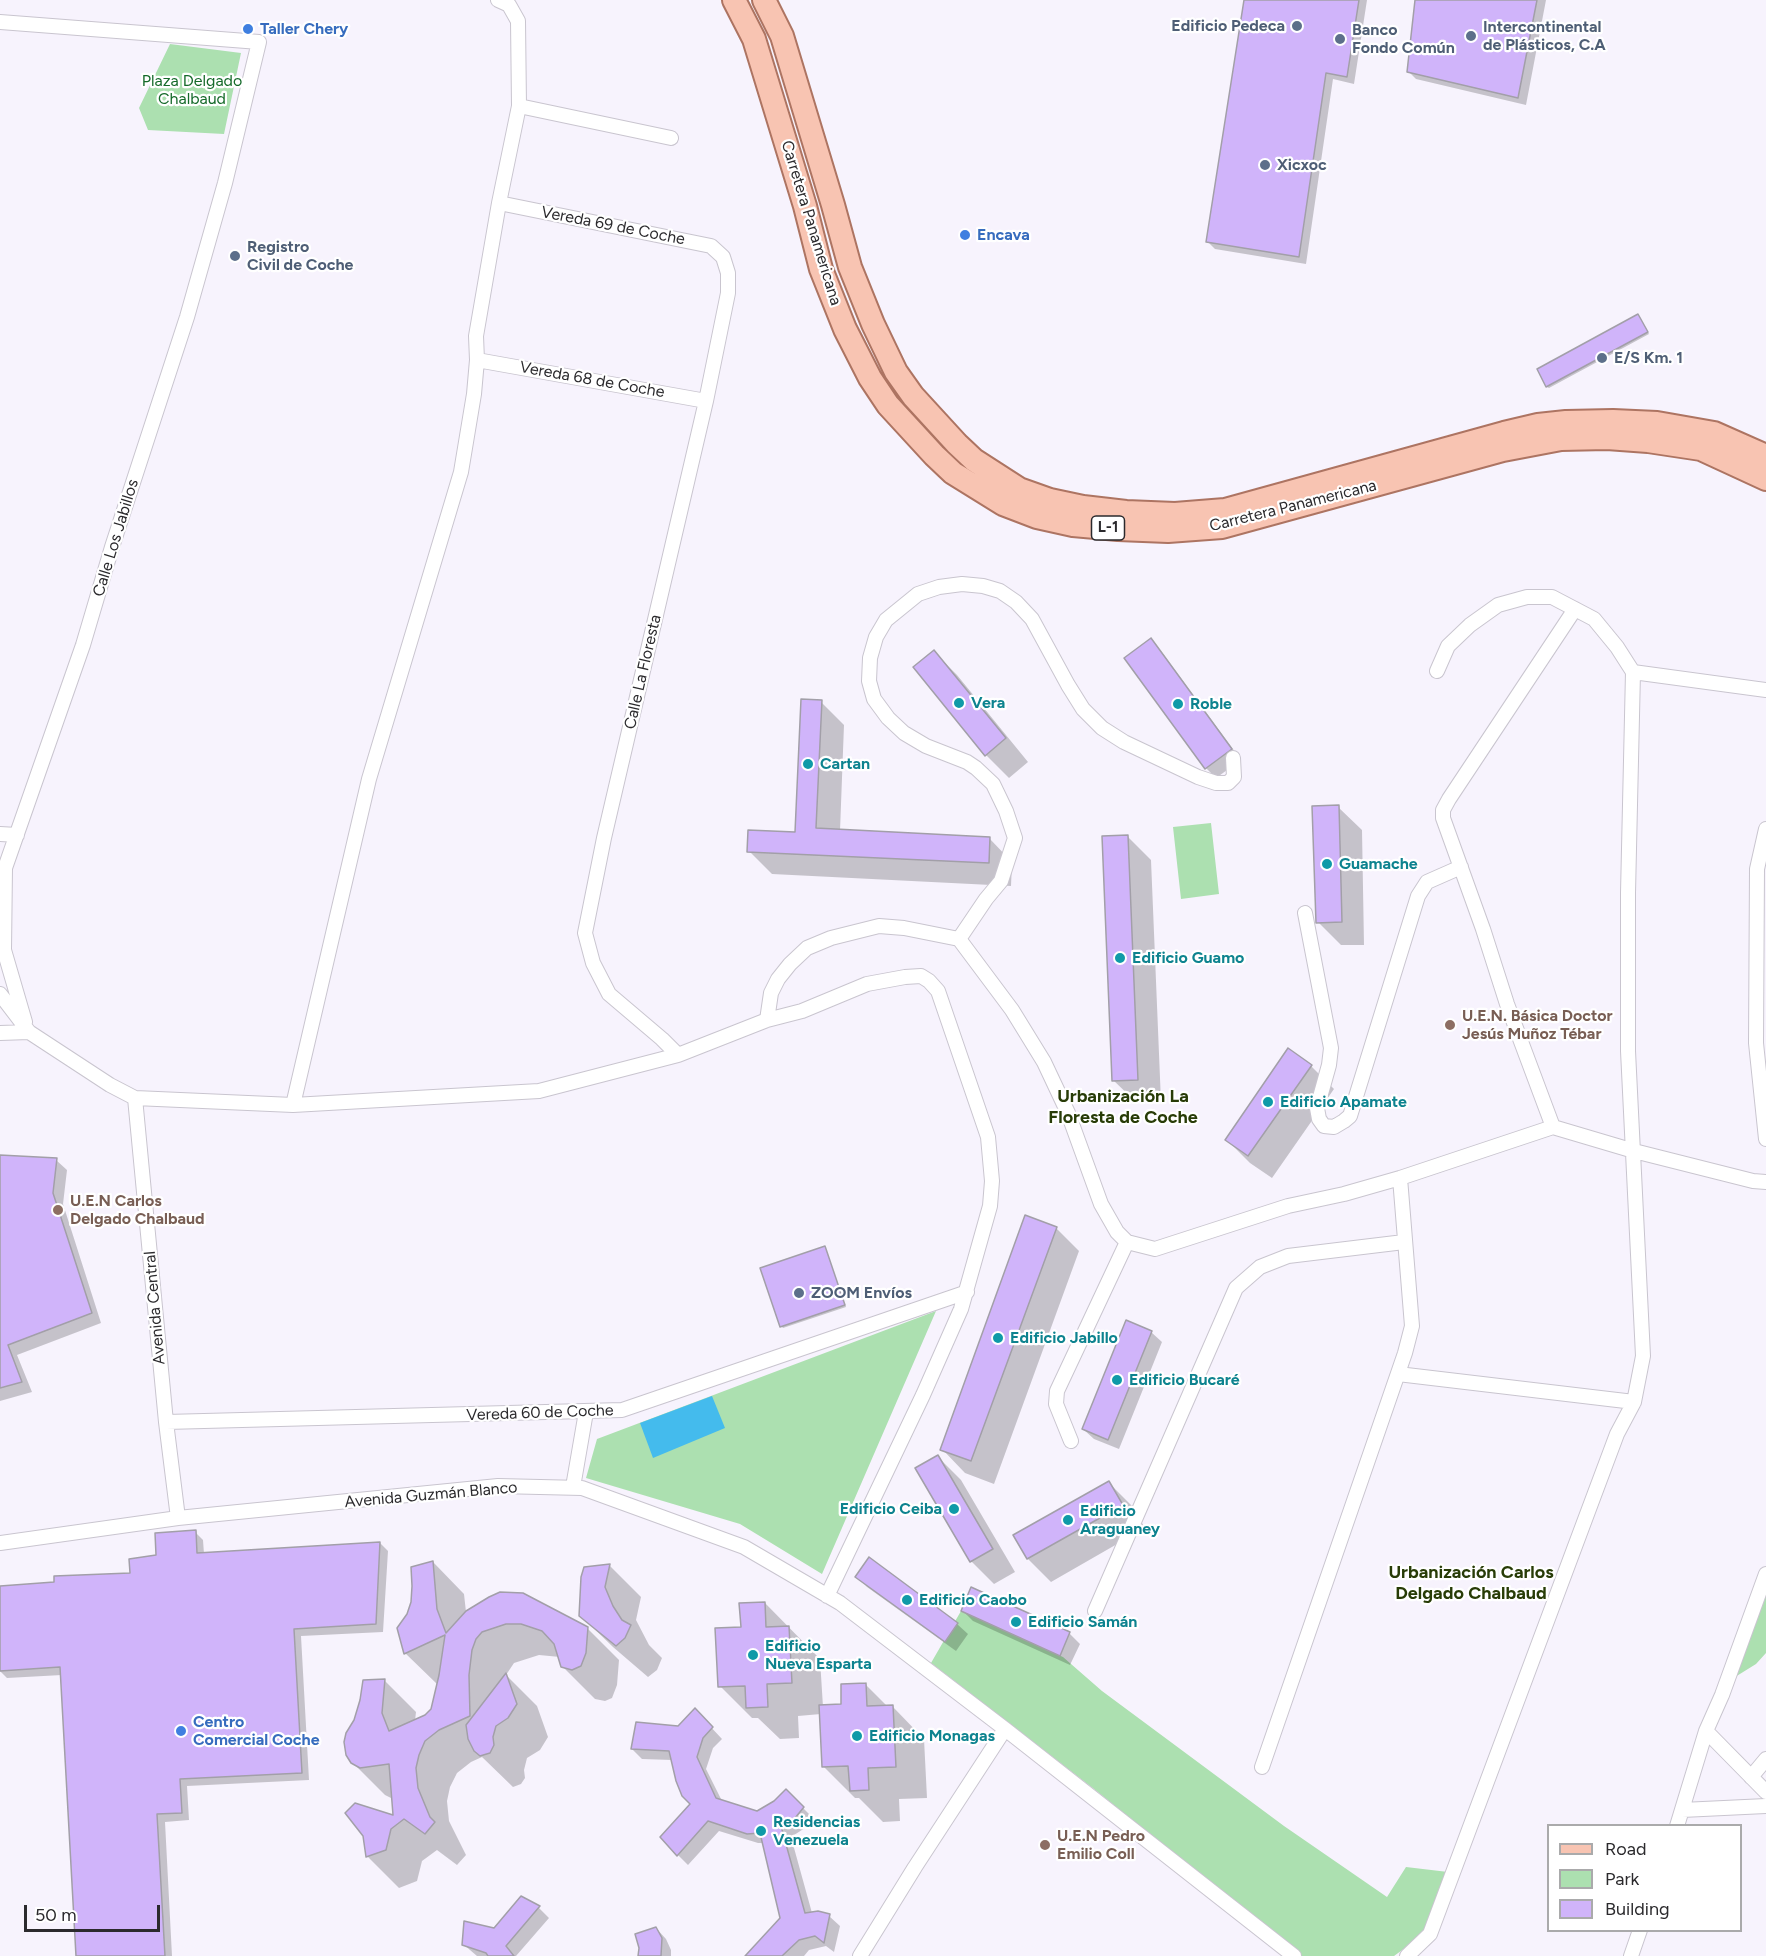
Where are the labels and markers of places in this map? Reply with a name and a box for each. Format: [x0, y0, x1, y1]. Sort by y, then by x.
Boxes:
place label: Edificio Pedeca [1171, 16, 1285, 36]
place label: Intercontinental de Plásticos, C.A [1483, 17, 1606, 55]
place label: Taller Chery [260, 19, 348, 39]
marker: Edificio Pedeca [1290, 19, 1304, 33]
place label: Banco Fondo Común [1352, 20, 1455, 58]
marker: Taller Chery [241, 22, 255, 36]
marker: Intercontinental de Plásticos, C.A [1464, 29, 1478, 43]
marker: Banco Fondo Común [1333, 32, 1347, 46]
place label: Xicxoc [1277, 155, 1327, 175]
marker: Xicxoc [1258, 158, 1272, 172]
place label: Encava [977, 225, 1030, 245]
marker: Encava [958, 228, 972, 242]
place label: Registro Civil de Coche [247, 237, 353, 275]
marker: Registro Civil de Coche [228, 249, 242, 263]
place label: E/S Km. 1 [1614, 348, 1683, 368]
marker: E/S Km. 1 [1595, 351, 1609, 365]
place label: Vera [971, 693, 1005, 713]
place label: Roble [1190, 694, 1232, 714]
marker: Vera [952, 696, 966, 710]
marker: Roble [1171, 697, 1185, 711]
place label: Cartan [820, 754, 870, 774]
marker: Cartan [801, 757, 815, 771]
place label: Guamache [1339, 854, 1418, 874]
marker: Guamache [1320, 857, 1334, 871]
place label: Edificio Guamo [1132, 948, 1244, 968]
marker: Edificio Guamo [1113, 951, 1127, 965]
place label: U.E.N. Básica Doctor Jesús Muñoz Tébar [1462, 1006, 1613, 1044]
marker: U.E.N. Básica Doctor Jesús Muñoz Tébar [1443, 1018, 1457, 1032]
place label: Edificio Apamate [1280, 1092, 1407, 1112]
marker: Edificio Apamate [1261, 1095, 1275, 1109]
place label: U.E.N Carlos Delgado Chalbaud [70, 1191, 205, 1229]
marker: U.E.N Carlos Delgado Chalbaud [51, 1203, 65, 1217]
place label: ZOOM Envíos [811, 1283, 912, 1303]
marker: ZOOM Envíos [792, 1286, 806, 1300]
place label: Edificio Jabillo [1010, 1328, 1118, 1348]
marker: Edificio Jabillo [991, 1331, 1005, 1345]
place label: Edificio Bucaré [1129, 1370, 1240, 1390]
marker: Edificio Bucaré [1110, 1373, 1124, 1387]
place label: Edificio Ceiba [840, 1499, 942, 1519]
place label: Edificio Araguaney [1080, 1501, 1160, 1539]
marker: Edificio Ceiba [947, 1502, 961, 1516]
marker: Edificio Araguaney [1061, 1513, 1075, 1527]
place label: Edificio Caobo [919, 1590, 1027, 1610]
marker: Edificio Caobo [900, 1593, 914, 1607]
place label: Edificio Samán [1028, 1612, 1137, 1632]
marker: Edificio Samán [1009, 1615, 1023, 1629]
place label: Edificio Nueva Esparta [765, 1636, 872, 1674]
marker: Edificio Nueva Esparta [746, 1648, 760, 1662]
place label: Centro Comercial Coche [193, 1712, 320, 1750]
marker: Centro Comercial Coche [174, 1724, 188, 1738]
place label: Edificio Monagas [869, 1726, 995, 1746]
marker: Edificio Monagas [850, 1729, 864, 1743]
place label: Residencias Venezuela [773, 1812, 860, 1850]
marker: Residencias Venezuela [754, 1824, 768, 1838]
place label: U.E.N Pedro Emilio Coll [1057, 1826, 1145, 1864]
marker: U.E.N Pedro Emilio Coll [1038, 1838, 1052, 1852]

